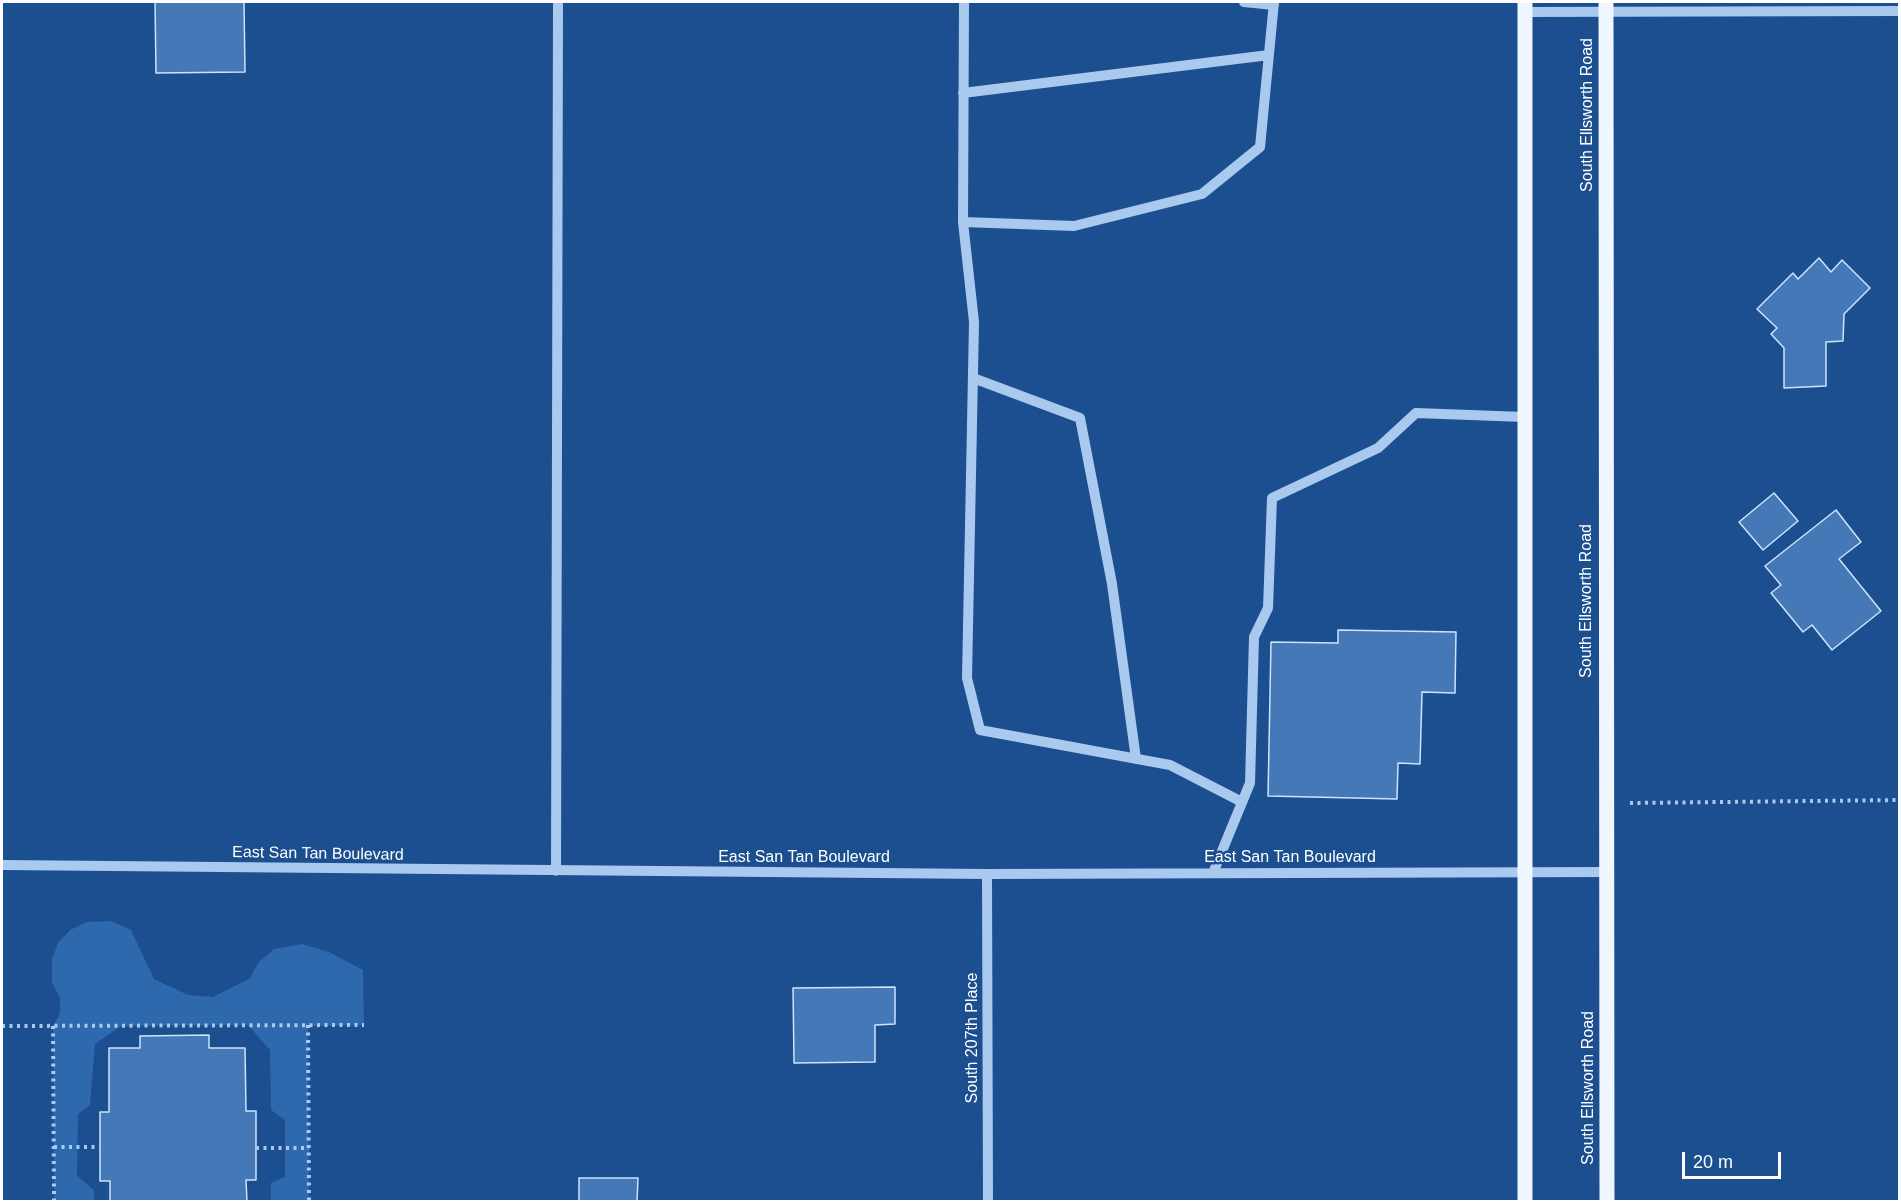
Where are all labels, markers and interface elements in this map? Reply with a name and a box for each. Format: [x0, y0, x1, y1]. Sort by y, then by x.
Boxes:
street label: South Ellsworth Road [1578, 38, 1598, 192]
street label: South Ellsworth Road [1577, 524, 1597, 678]
street label: East San Tan Boulevard [232, 843, 404, 865]
street label: East San Tan Boulevard [718, 848, 890, 868]
street label: East San Tan Boulevard [1204, 848, 1376, 868]
street label: South 207th Place [963, 973, 983, 1103]
street label: South Ellsworth Road [1579, 1011, 1599, 1165]
scale bar [1685, 1140, 1784, 1178]
text: 20 m [1693, 1152, 1733, 1172]

